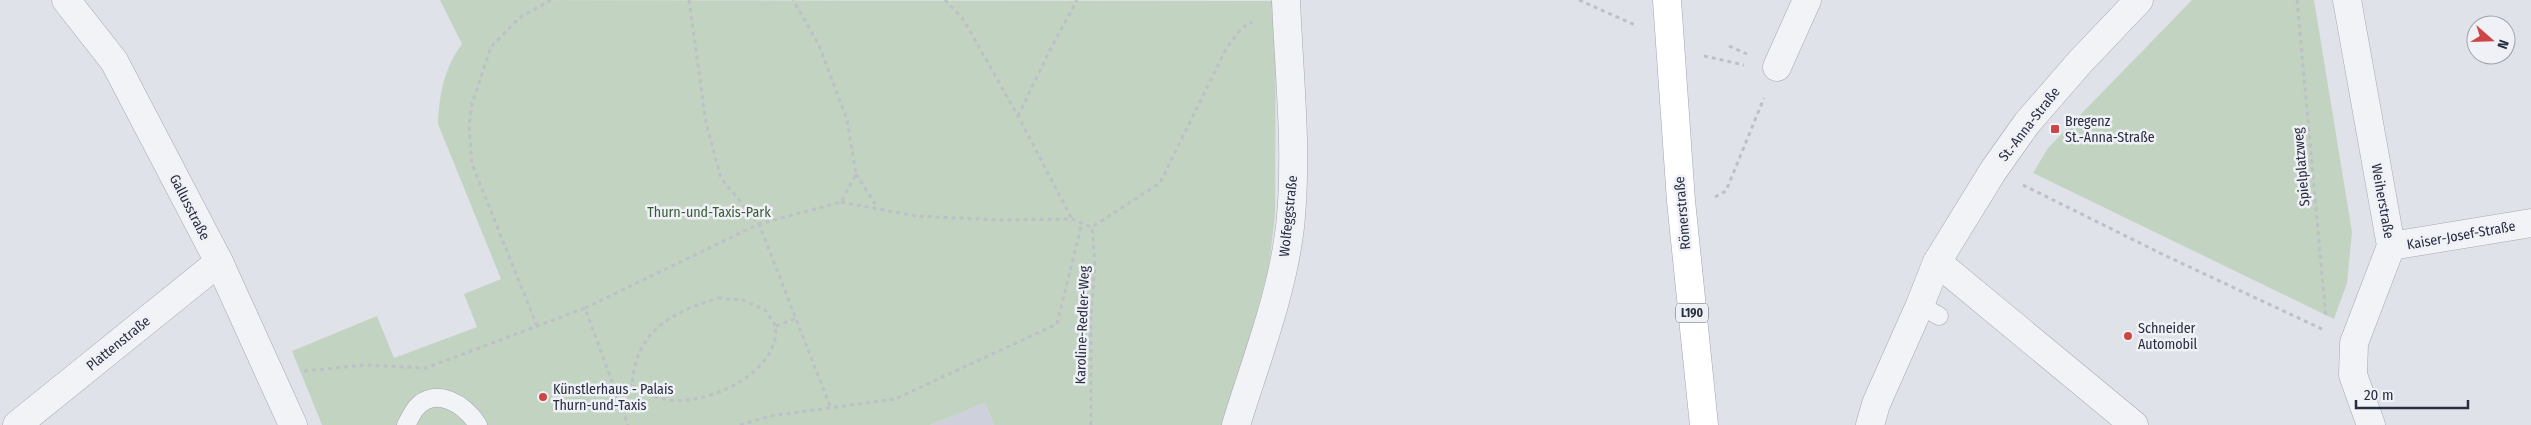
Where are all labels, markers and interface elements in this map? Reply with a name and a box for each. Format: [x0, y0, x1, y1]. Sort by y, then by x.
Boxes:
north arrow [2466, 15, 2516, 65]
text: N [2493, 37, 2512, 51]
street label: St.-Anna-Straße [1995, 84, 2064, 165]
place label: Bregenz St.-Anna-Straße [2065, 113, 2155, 146]
marker: Bregenz St.-Anna-Straße [2049, 123, 2061, 135]
street label: Spielplatzweg [2290, 126, 2313, 207]
street label: Weiherstraße [2368, 162, 2397, 240]
street label: Gallusstraße [166, 171, 213, 243]
street label: Wolfeggstraße [1276, 174, 1301, 258]
street label: Römerstraße [1671, 176, 1694, 250]
park label: Thurn-und-Taxis-Park [647, 204, 771, 221]
street label: Kaiser-Josef-Straße [2405, 218, 2517, 253]
street label: Karoline-Redler-Weg [1072, 265, 1093, 385]
road number: L190 [1676, 304, 1708, 322]
street label: Plattenstraße [83, 312, 154, 374]
place label: Schneider Automobil [2138, 320, 2198, 353]
marker: Schneider Automobil [2122, 330, 2134, 342]
scale bar [2356, 378, 2468, 410]
place label: Künstlerhaus - Palais Thurn-und-Taxis [553, 381, 673, 414]
text: 20 m [2364, 386, 2394, 404]
marker: Künstlerhaus - Palais Thurn-und-Taxis [537, 391, 549, 403]

